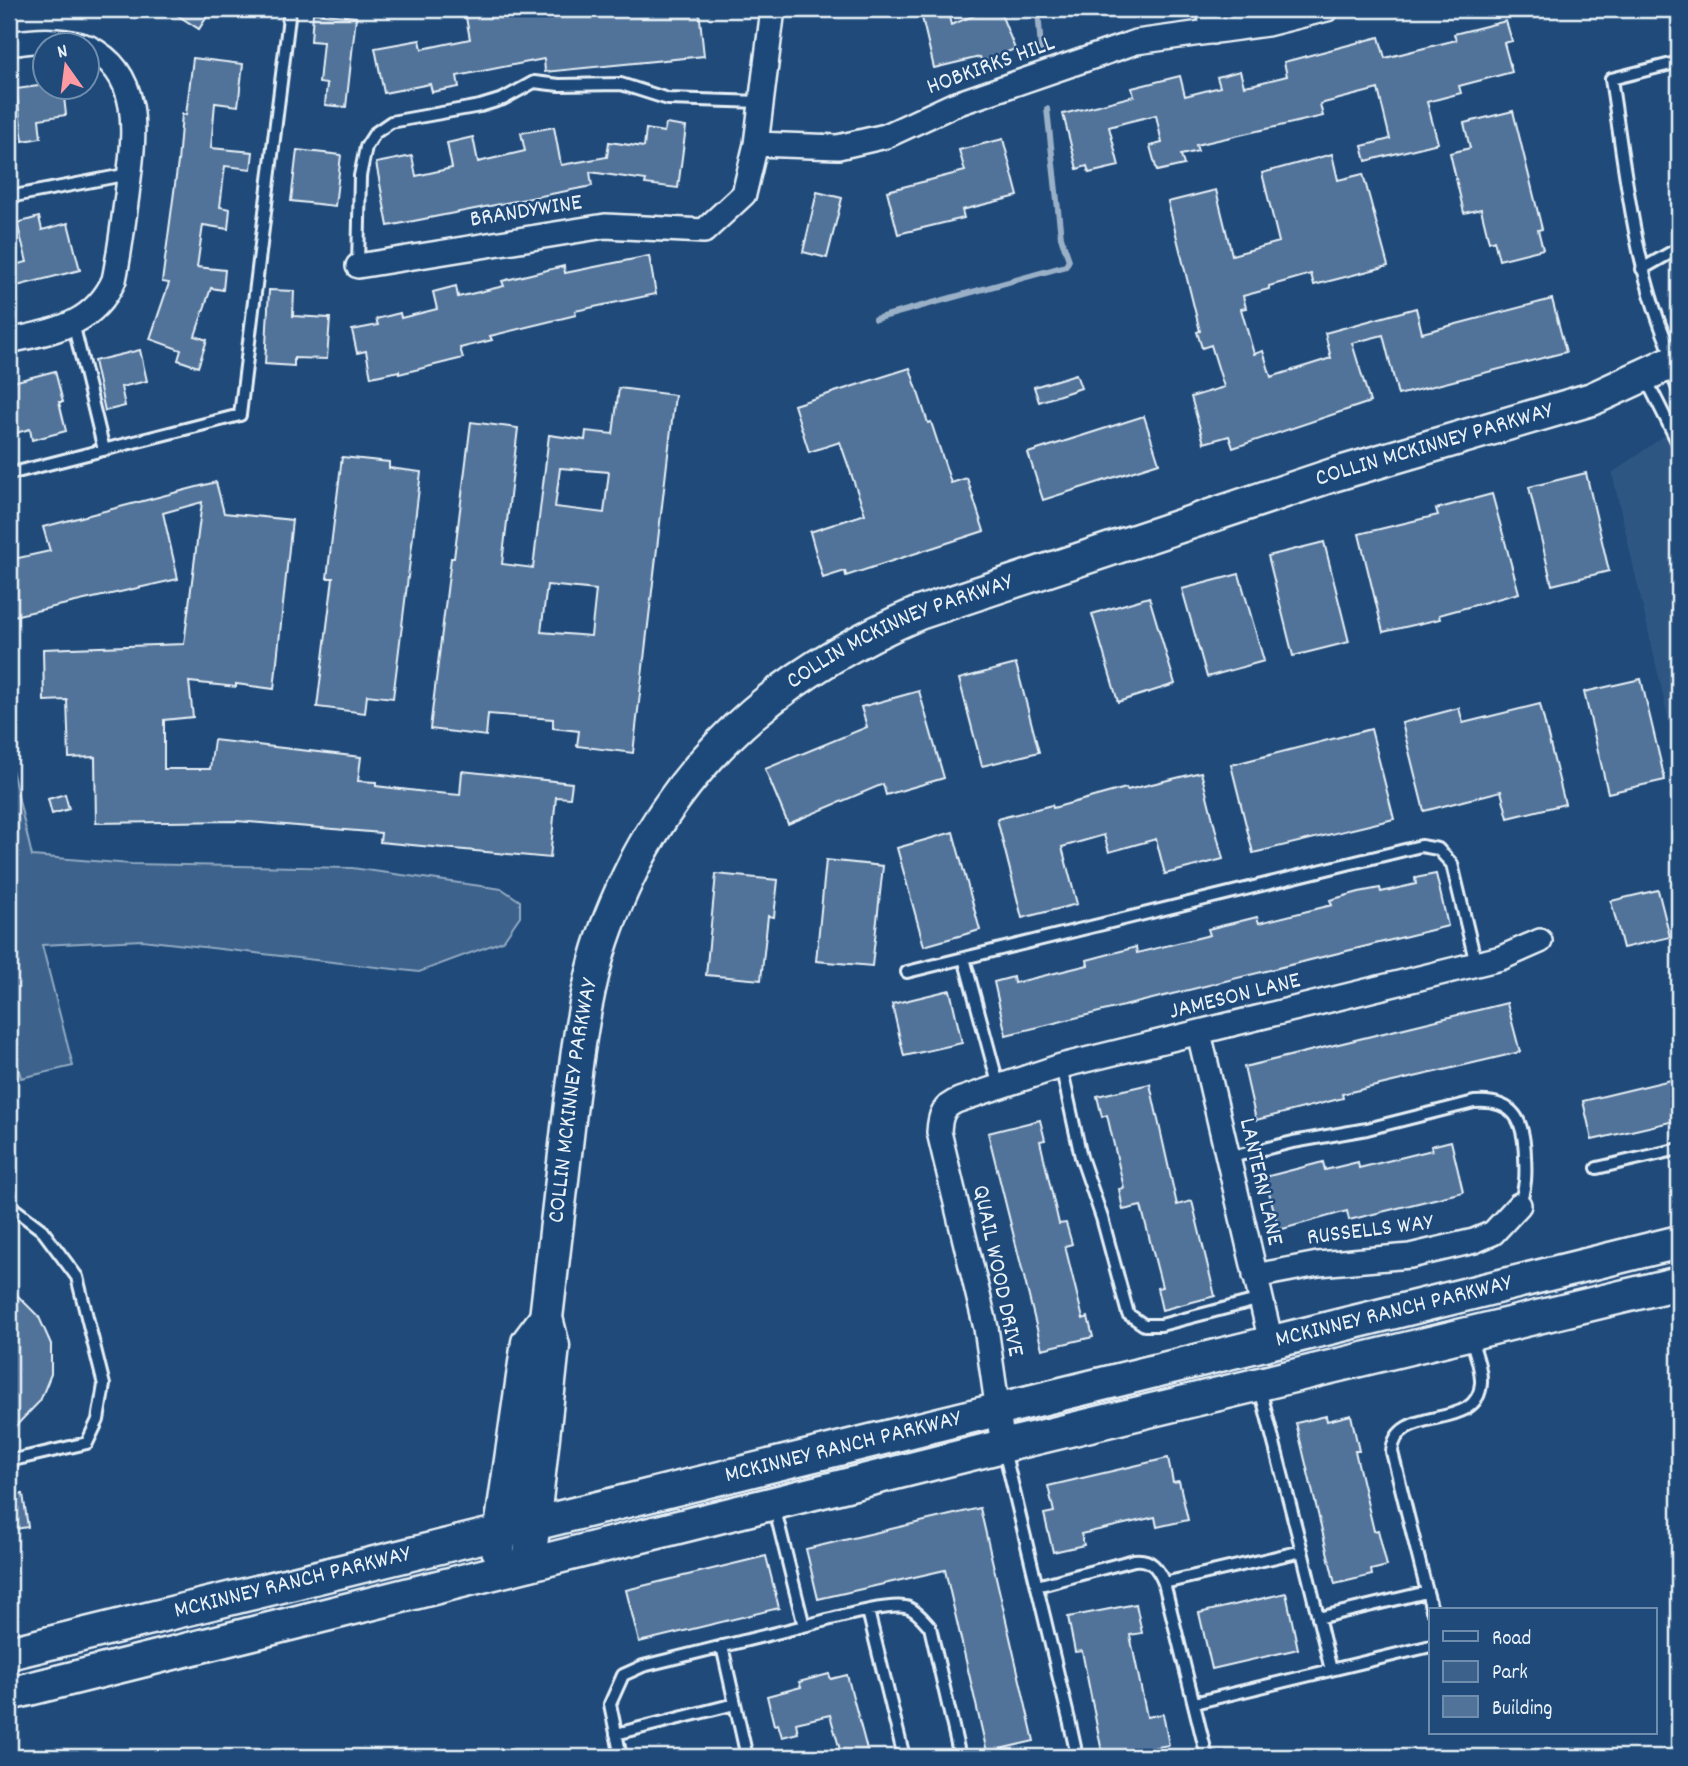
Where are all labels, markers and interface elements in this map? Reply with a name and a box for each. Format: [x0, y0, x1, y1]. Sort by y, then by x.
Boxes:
street label: HOBKIRKS HILL [922, 27, 1060, 105]
north arrow [32, 32, 102, 102]
text: N [55, 39, 71, 67]
street label: BRANDYWINE [467, 186, 585, 238]
street label: COLLIN MCKINNEY PARKWAY [1311, 394, 1558, 497]
street label: COLLIN MCKINNEY PARKWAY [780, 565, 1019, 698]
street label: JAMESON LANE [1166, 964, 1304, 1030]
street label: COLLIN MCKINNEY PARKWAY [540, 974, 608, 1225]
street label: LANTERN LANE [1229, 1115, 1291, 1249]
street label: QUAIL WOOD DRIVE [962, 1182, 1032, 1360]
street label: RUSSELLS WAY [1305, 1206, 1436, 1256]
street label: MCKINNEY RANCH PARKWAY [1272, 1266, 1517, 1358]
street label: MCKINNEY RANCH PARKWAY [721, 1402, 966, 1493]
street label: MCKINNEY RANCH PARKWAY [171, 1537, 415, 1629]
legend [1429, 1608, 1656, 1734]
text: Road [1492, 1625, 1531, 1655]
text: Park [1492, 1659, 1528, 1689]
text: Building [1492, 1695, 1552, 1725]

